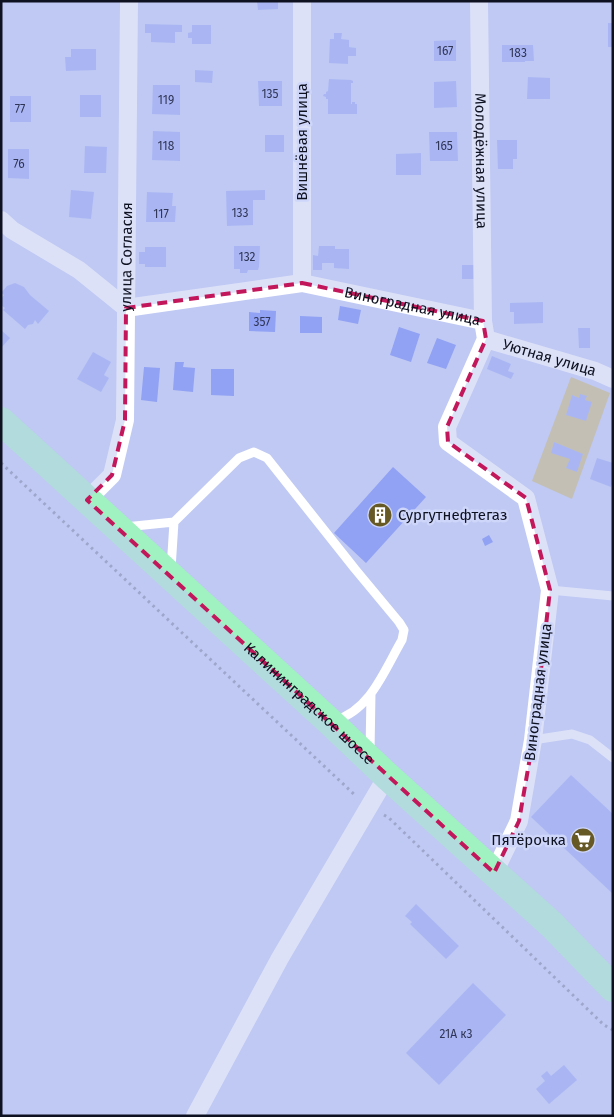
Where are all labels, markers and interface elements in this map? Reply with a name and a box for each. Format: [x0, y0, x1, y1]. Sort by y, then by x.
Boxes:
house number: 167 [437, 44, 453, 58]
house number: 183 [509, 46, 527, 60]
street label: Вишнёвая улица [293, 83, 311, 201]
house number: 135 [261, 87, 279, 101]
house number: 119 [158, 93, 174, 107]
street label: Молодёжная улица [471, 93, 491, 229]
house number: 77 [15, 102, 25, 116]
house number: 118 [158, 139, 175, 153]
house number: 165 [435, 139, 453, 153]
house number: 76 [13, 157, 25, 171]
street label: улица Согласия [117, 202, 136, 312]
house number: 133 [231, 206, 249, 220]
house number: 117 [153, 207, 169, 221]
house number: 132 [238, 250, 256, 264]
street label: Виноградная улица [343, 283, 482, 329]
house number: 357 [253, 315, 271, 329]
street label: Уютная улица [500, 335, 598, 380]
building icon: Сургутнефтегаз [367, 502, 393, 528]
place label: Сургутнефтегаз [398, 506, 508, 524]
street label: Виноградная улица [521, 622, 555, 762]
street label: Калининградское шоссе [240, 639, 378, 768]
supermarket icon: Пятёрочка [570, 827, 596, 853]
place label: Пятёрочка [491, 831, 566, 849]
house number: 21А к3 [439, 1027, 473, 1041]

